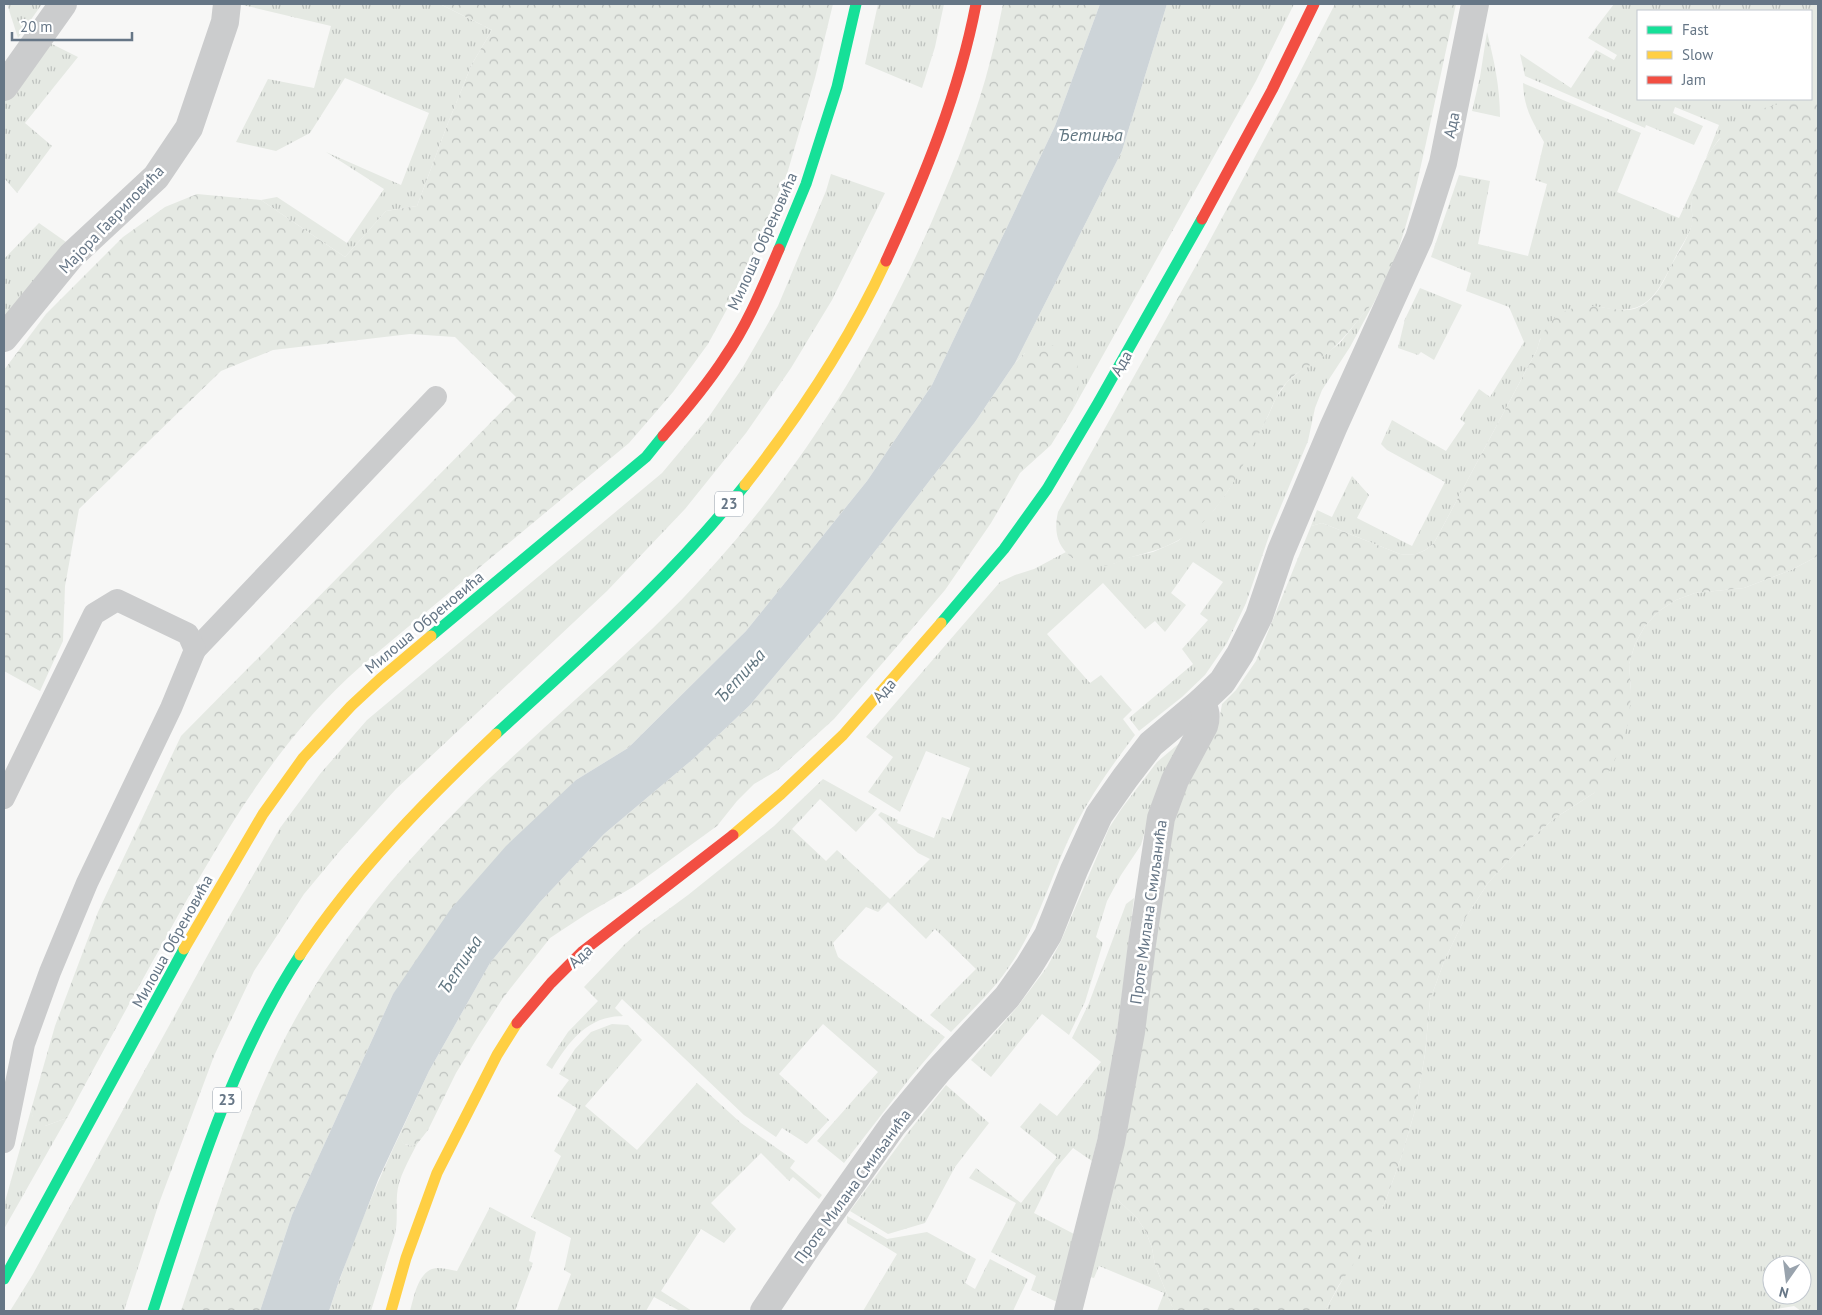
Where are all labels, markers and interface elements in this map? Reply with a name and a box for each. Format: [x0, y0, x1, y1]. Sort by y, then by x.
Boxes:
scale bar [12, 10, 132, 42]
legend [1637, 10, 1812, 100]
text: 20 m [20, 17, 53, 36]
text: Fast [1682, 20, 1709, 39]
text: Slow [1682, 45, 1713, 64]
text: Jam [1681, 70, 1706, 89]
street label: Ада [1439, 110, 1463, 140]
water label: Ђетиња [1057, 123, 1123, 146]
street label: Мајора Гавриловића [54, 161, 168, 277]
street label: Милоша Обреновића [723, 169, 801, 313]
street label: Ада [1106, 347, 1136, 379]
road number: 23 [715, 492, 743, 516]
street label: Милоша Обреновића [361, 566, 487, 678]
water label: Ђетиња [709, 643, 770, 708]
street label: Ада [868, 674, 900, 706]
street label: Проте Милана Смиљанића [1125, 818, 1171, 1006]
street label: Милоша Обреновића [127, 871, 217, 1011]
water label: Ђетиња [432, 931, 487, 998]
street label: Ада [564, 940, 596, 972]
road number: 23 [213, 1088, 241, 1112]
street label: Проте Милана Смиљанића [789, 1105, 915, 1267]
north arrow [1762, 1255, 1812, 1305]
text: N [1777, 1283, 1790, 1302]

